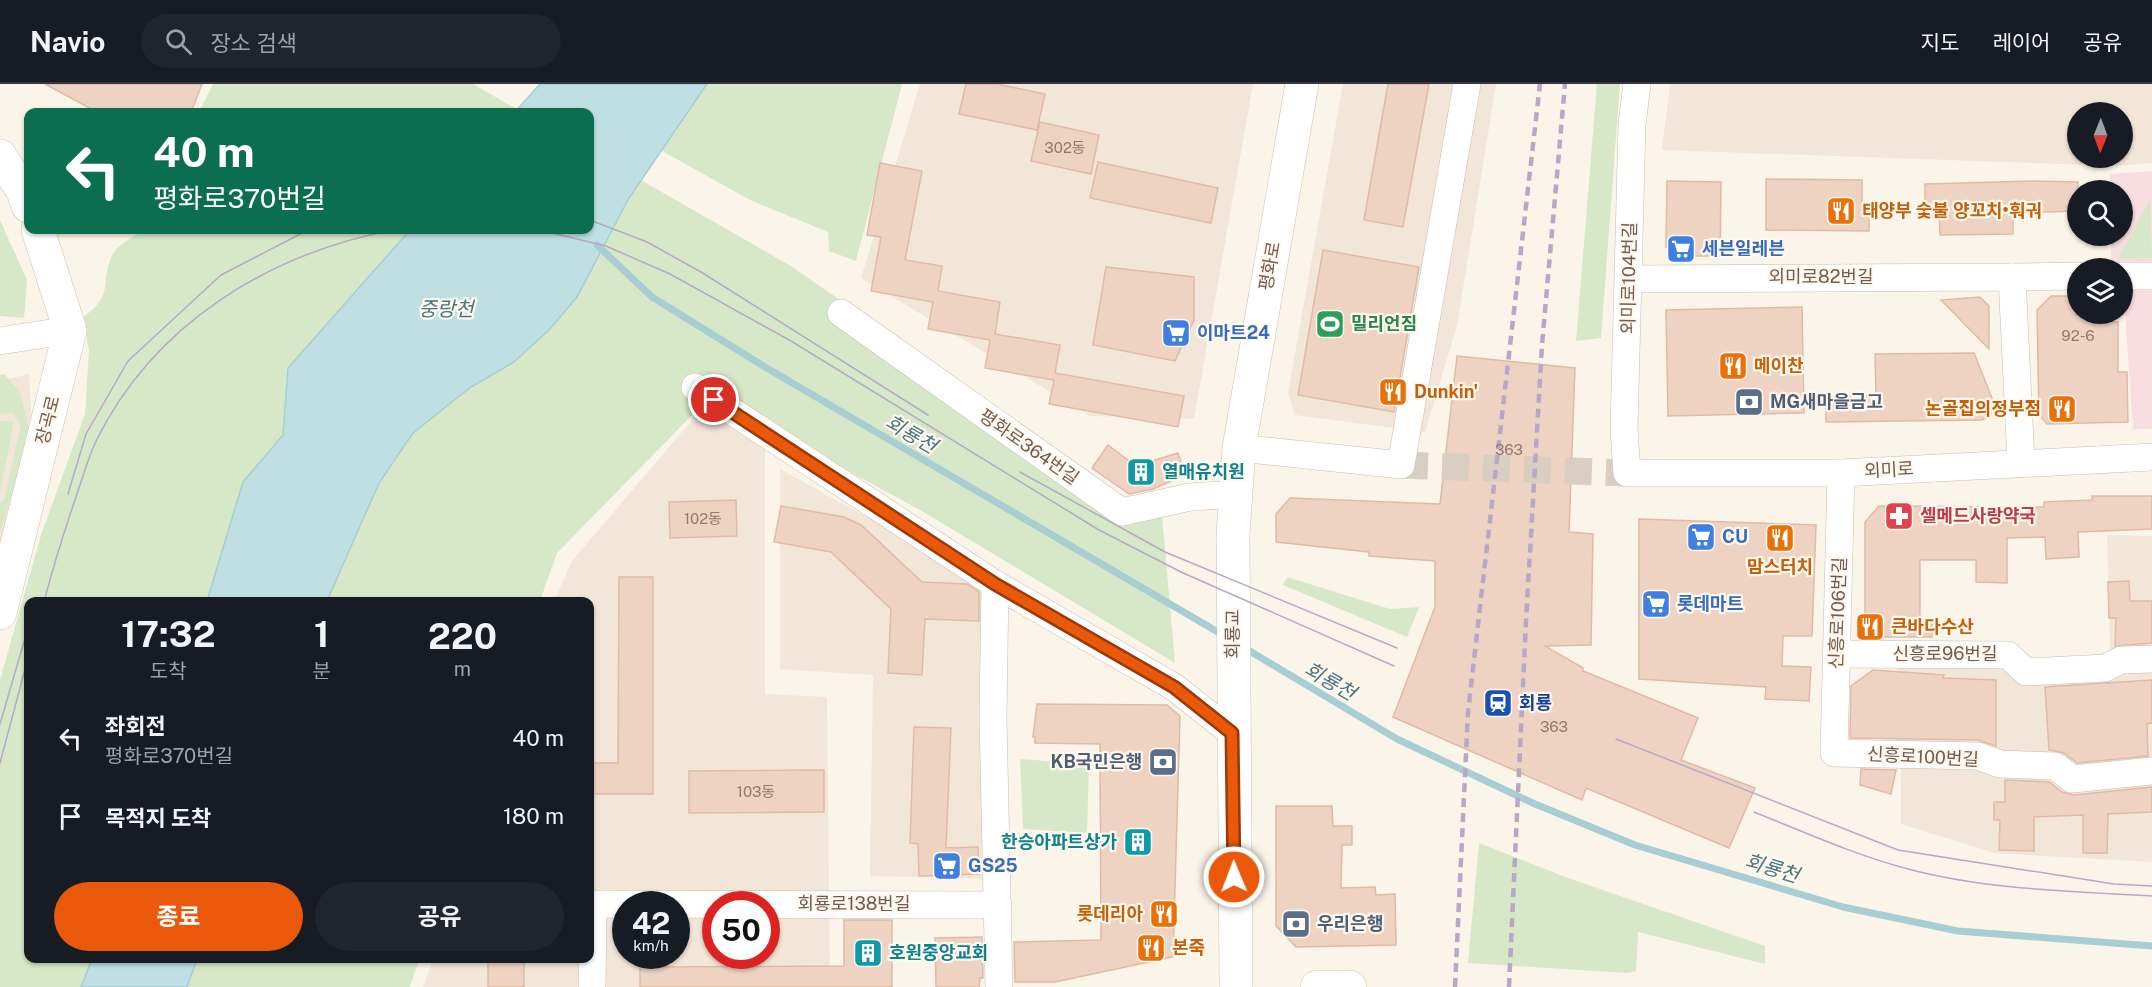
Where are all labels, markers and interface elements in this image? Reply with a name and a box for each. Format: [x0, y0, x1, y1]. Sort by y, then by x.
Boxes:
search box [141, 14, 561, 68]
text: Navio [30, 25, 105, 58]
icon: search [162, 25, 195, 58]
text: 장소 검색 [210, 30, 297, 56]
text: 지도 [1921, 30, 1959, 55]
text: 레이어 [1992, 30, 2050, 55]
text: 공유 [2083, 30, 2122, 55]
north arrow [2067, 102, 2133, 168]
map controls [2067, 102, 2133, 324]
text: 40 m [153, 127, 255, 176]
icon: left [54, 132, 132, 210]
house number: 302동 [1044, 139, 1086, 156]
button: search [2067, 180, 2133, 246]
text: 평화로370번길 [153, 182, 326, 214]
restaurant icon: 태양부 숯불 양꼬치•훠궈 [1825, 195, 1857, 227]
place label: 태양부 숯불 양꼬치•훠궈 [1862, 200, 2042, 221]
street label: 외미로104번길 [1617, 222, 1640, 334]
supermarket icon: 세븐일레븐 [1665, 233, 1697, 265]
place label: 세븐일레븐 [1702, 238, 1785, 259]
street label: 평화로 [1255, 240, 1284, 292]
button: layers [2067, 258, 2133, 324]
street label: 외미로82번길 [1768, 266, 1874, 287]
water label: 중랑천 [418, 297, 476, 321]
sports icon: 밀리언짐 [1314, 308, 1346, 340]
place label: 밀리언짐 [1351, 313, 1417, 334]
supermarket icon: 이마트24 [1160, 317, 1192, 349]
place label: 이마트24 [1197, 322, 1270, 343]
house number: 92-6 [2061, 327, 2095, 344]
restaurant icon: 메이찬 [1717, 350, 1749, 382]
place label: 메이찬 [1754, 355, 1804, 376]
pin [688, 374, 739, 425]
restaurant icon: Dunkin' [1377, 376, 1409, 408]
place label: Dunkin' [1414, 381, 1478, 402]
icon: arrive [697, 383, 730, 416]
bank icon: MG새마을금고 [1733, 386, 1765, 418]
place label: MG새마을금고 [1770, 391, 1883, 412]
street label: 장곡로 [31, 393, 64, 447]
restaurant icon: 논골집의정부점 [2046, 393, 2078, 425]
place label: 논골집의정부점 [1925, 398, 2041, 419]
street label: 평화로364번길 [976, 405, 1083, 489]
water label: 회룡천 [881, 410, 943, 459]
house number: 363 [1495, 441, 1523, 458]
building icon: 열매유치원 [1125, 456, 1157, 488]
street label: 외미로 [1864, 458, 1914, 481]
place label: 열매유치원 [1162, 461, 1245, 482]
pharmacy icon: 셀메드사랑약국 [1883, 500, 1915, 532]
place label: 셀메드사랑약국 [1920, 505, 2036, 526]
house number: 102동 [684, 510, 722, 527]
supermarket icon: CU [1685, 521, 1717, 553]
restaurant icon: 맘스터치 [1764, 522, 1796, 554]
place label: CU [1722, 526, 1748, 547]
place label: 맘스터치 [1747, 556, 1813, 577]
street label: 신흥로106번길 [1825, 557, 1850, 669]
supermarket icon: 롯데마트 [1640, 588, 1672, 620]
place label: 롯데마트 [1677, 593, 1743, 614]
street label: 회룡교 [1222, 609, 1243, 659]
restaurant icon: 큰바다수산 [1854, 611, 1886, 643]
text: 17:32 [121, 613, 216, 655]
text: 1 [314, 613, 329, 655]
text: 220 [428, 615, 497, 657]
place label: 큰바다수산 [1891, 616, 1974, 637]
street label: 신흥로96번길 [1892, 643, 1998, 664]
text: m [454, 657, 471, 681]
water label: 회룡천 [1300, 657, 1362, 706]
text: 도착 [150, 659, 187, 683]
text: 분 [313, 659, 331, 683]
station icon: 회룡 [1482, 687, 1514, 719]
place label: 회룡 [1519, 692, 1552, 713]
text: 좌회전 [105, 713, 166, 739]
house number: 363 [1540, 718, 1568, 735]
icon: left [54, 722, 87, 755]
text: 40 m [512, 725, 564, 751]
street label: 신흥로100번길 [1867, 743, 1980, 770]
text: 평화로370번길 [105, 744, 233, 768]
bank icon: KB국민은행 [1147, 746, 1179, 778]
place label: KB국민은행 [1051, 751, 1142, 772]
house number: 103동 [737, 783, 775, 800]
icon: arrive [54, 800, 87, 833]
text: 180 m [503, 803, 564, 829]
text: 목적지 도착 [105, 805, 211, 831]
building icon: 한승아파트상가 [1122, 826, 1154, 858]
place label: 한승아파트상가 [1001, 831, 1117, 852]
position arrow [1202, 845, 1266, 909]
water label: 회룡천 [1742, 848, 1804, 888]
supermarket icon: GS25 [931, 850, 963, 882]
place label: GS25 [968, 855, 1018, 876]
button: 종료 [54, 882, 303, 951]
button: 공유 [315, 882, 564, 951]
speed limit sign: 50 [702, 891, 780, 969]
street label: 회룡로138번길 [797, 893, 911, 914]
restaurant icon: 롯데리아 [1148, 898, 1180, 930]
place label: 롯데리아 [1077, 903, 1143, 924]
text: 42 [632, 905, 670, 941]
bank icon: 우리은행 [1280, 908, 1312, 940]
place label: 우리은행 [1317, 913, 1383, 934]
restaurant icon: 본죽 [1135, 932, 1167, 964]
text: km/h [633, 937, 669, 954]
building icon: 호원중앙교회 [852, 937, 884, 969]
place label: 본죽 [1172, 937, 1205, 958]
place label: 호원중앙교회 [889, 942, 988, 963]

